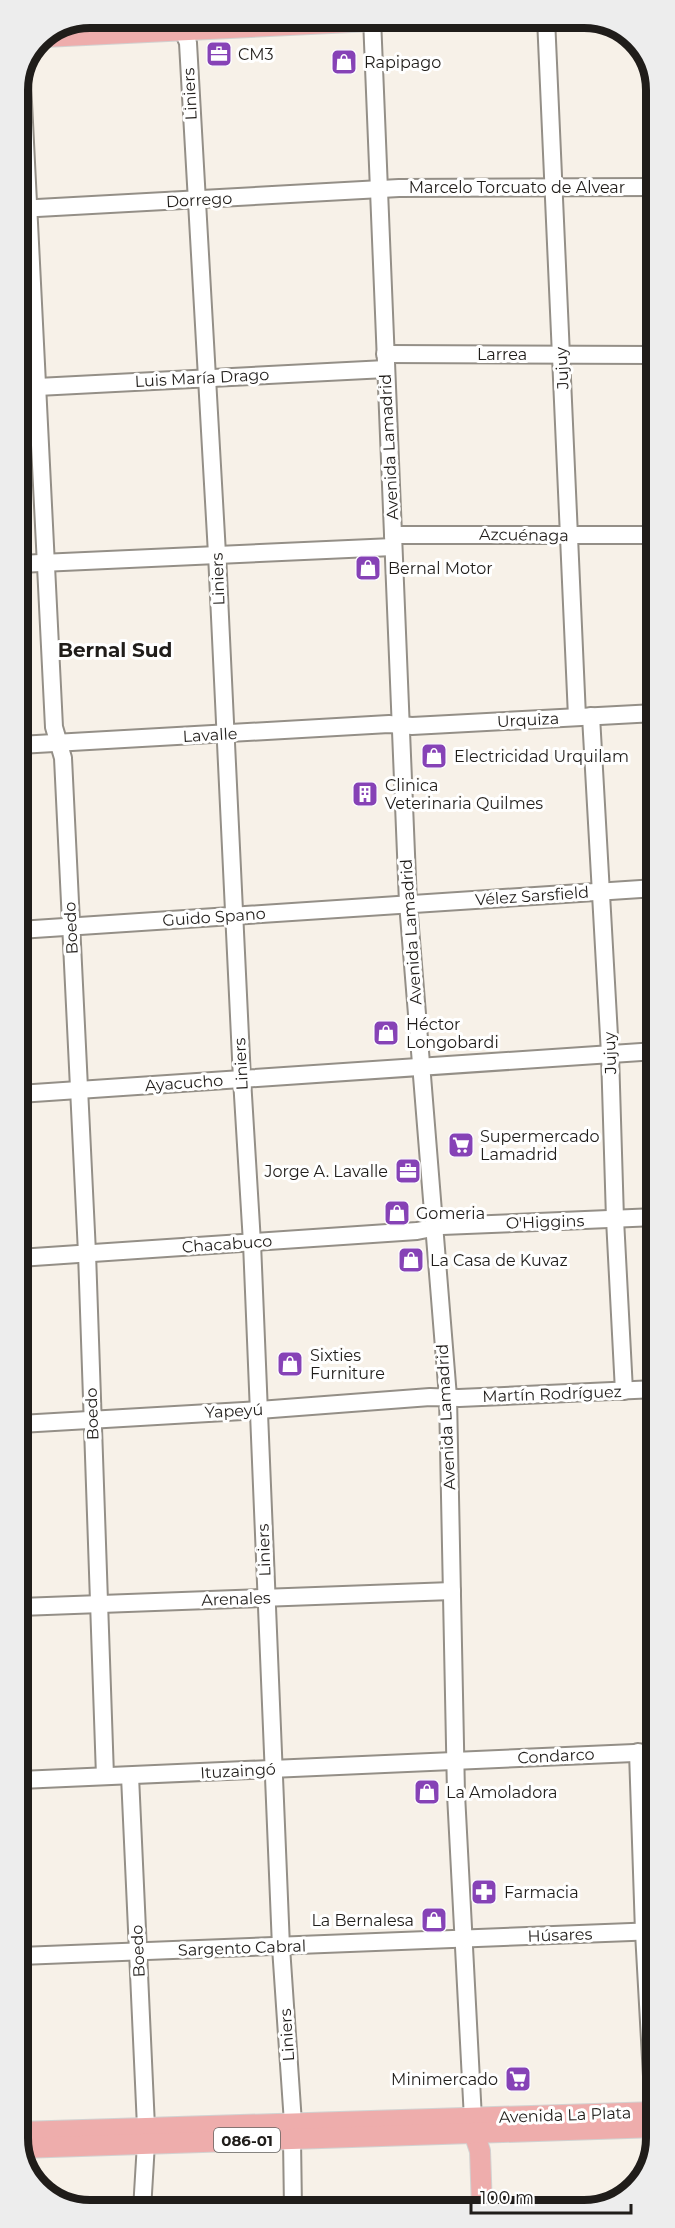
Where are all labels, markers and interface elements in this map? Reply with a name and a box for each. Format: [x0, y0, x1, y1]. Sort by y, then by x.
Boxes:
office icon: CM3 [204, 39, 234, 69]
place label: CM3 [238, 45, 274, 64]
shop icon: Rapipago [329, 47, 359, 77]
place label: Rapipago [364, 53, 441, 72]
street label: Liniers [179, 67, 201, 121]
street label: Marcelo Torcuato de Alvear [409, 178, 625, 197]
street label: Dorrego [165, 189, 233, 211]
street label: Larrea [477, 345, 527, 364]
street label: Jujuy [551, 346, 573, 391]
street label: Luis María Drago [134, 365, 270, 391]
street label: Avenida Lamadrid [376, 373, 402, 521]
street label: Azcuénaga [479, 525, 569, 545]
street label: Liniers [208, 552, 228, 606]
shop icon: Bernal Motor [353, 553, 383, 583]
place label: Bernal Motor [388, 559, 493, 578]
district label: Bernal Sud [58, 638, 172, 662]
street label: Urquiza [496, 709, 560, 731]
street label: Lavalle [182, 724, 238, 746]
shop icon: Electricidad Urquilam [419, 741, 449, 771]
place label: Electricidad Urquilam [454, 747, 629, 766]
place label: Clinica Veterinaria Quilmes [385, 776, 543, 813]
building icon: Clinica Veterinaria Quilmes [350, 779, 380, 809]
street label: Avenida Lamadrid [396, 858, 426, 1006]
street label: Vélez Sarsfield [474, 883, 590, 909]
street label: Boedo [60, 901, 82, 955]
street label: Guido Spano [162, 904, 266, 930]
place label: Héctor Longobardi [406, 1015, 499, 1052]
shop icon: Héctor Longobardi [371, 1018, 401, 1048]
street label: Jujuy [600, 1031, 620, 1076]
street label: Liniers [230, 1037, 252, 1091]
street label: Ayacucho [144, 1071, 224, 1095]
place label: Supermercado Lamadrid [480, 1127, 600, 1164]
supermarket icon: Supermercado Lamadrid [446, 1130, 476, 1160]
office icon: Jorge A. Lavalle [393, 1156, 423, 1186]
place label: Jorge A. Lavalle [264, 1162, 388, 1181]
shop icon: Gomeria [382, 1198, 412, 1228]
place label: Gomeria [416, 1204, 485, 1223]
street label: O'Higgins [505, 1211, 585, 1233]
street label: Chacabuco [181, 1231, 273, 1257]
shop icon: La Casa de Kuvaz [396, 1245, 426, 1275]
place label: La Casa de Kuvaz [430, 1251, 568, 1270]
street label: Avenida Lamadrid [433, 1343, 459, 1491]
place label: Sixties Furniture [310, 1346, 385, 1383]
shop icon: Sixties Furniture [275, 1349, 305, 1379]
street label: Martín Rodríguez [482, 1382, 622, 1406]
street label: Boedo [82, 1387, 102, 1441]
street label: Yapeyú [204, 1400, 264, 1422]
street label: Liniers [254, 1523, 274, 1577]
street label: Arenales [201, 1588, 271, 1610]
street label: Condarco [517, 1744, 595, 1768]
street label: Ituzaingó [200, 1760, 276, 1782]
shop icon: La Amoladora [412, 1777, 442, 1807]
place label: La Amoladora [446, 1783, 557, 1802]
pharmacy icon: Farmacia [469, 1877, 499, 1907]
place label: Farmacia [504, 1883, 579, 1902]
shop icon: La Bernalesa [419, 1905, 449, 1935]
place label: La Bernalesa [311, 1911, 414, 1930]
street label: Boedo [127, 1924, 149, 1978]
street label: Húsares [527, 1924, 593, 1946]
street label: Sargento Cabral [178, 1936, 306, 1960]
street label: Liniers [276, 2008, 298, 2062]
supermarket icon: Minimercado [503, 2064, 533, 2094]
place label: Minimercado [391, 2070, 498, 2089]
street label: Avenida La Plata [498, 2103, 632, 2127]
road number: 086-01 [214, 2128, 280, 2152]
scale bar [471, 2177, 632, 2215]
text: 100 m [480, 2187, 534, 2209]

